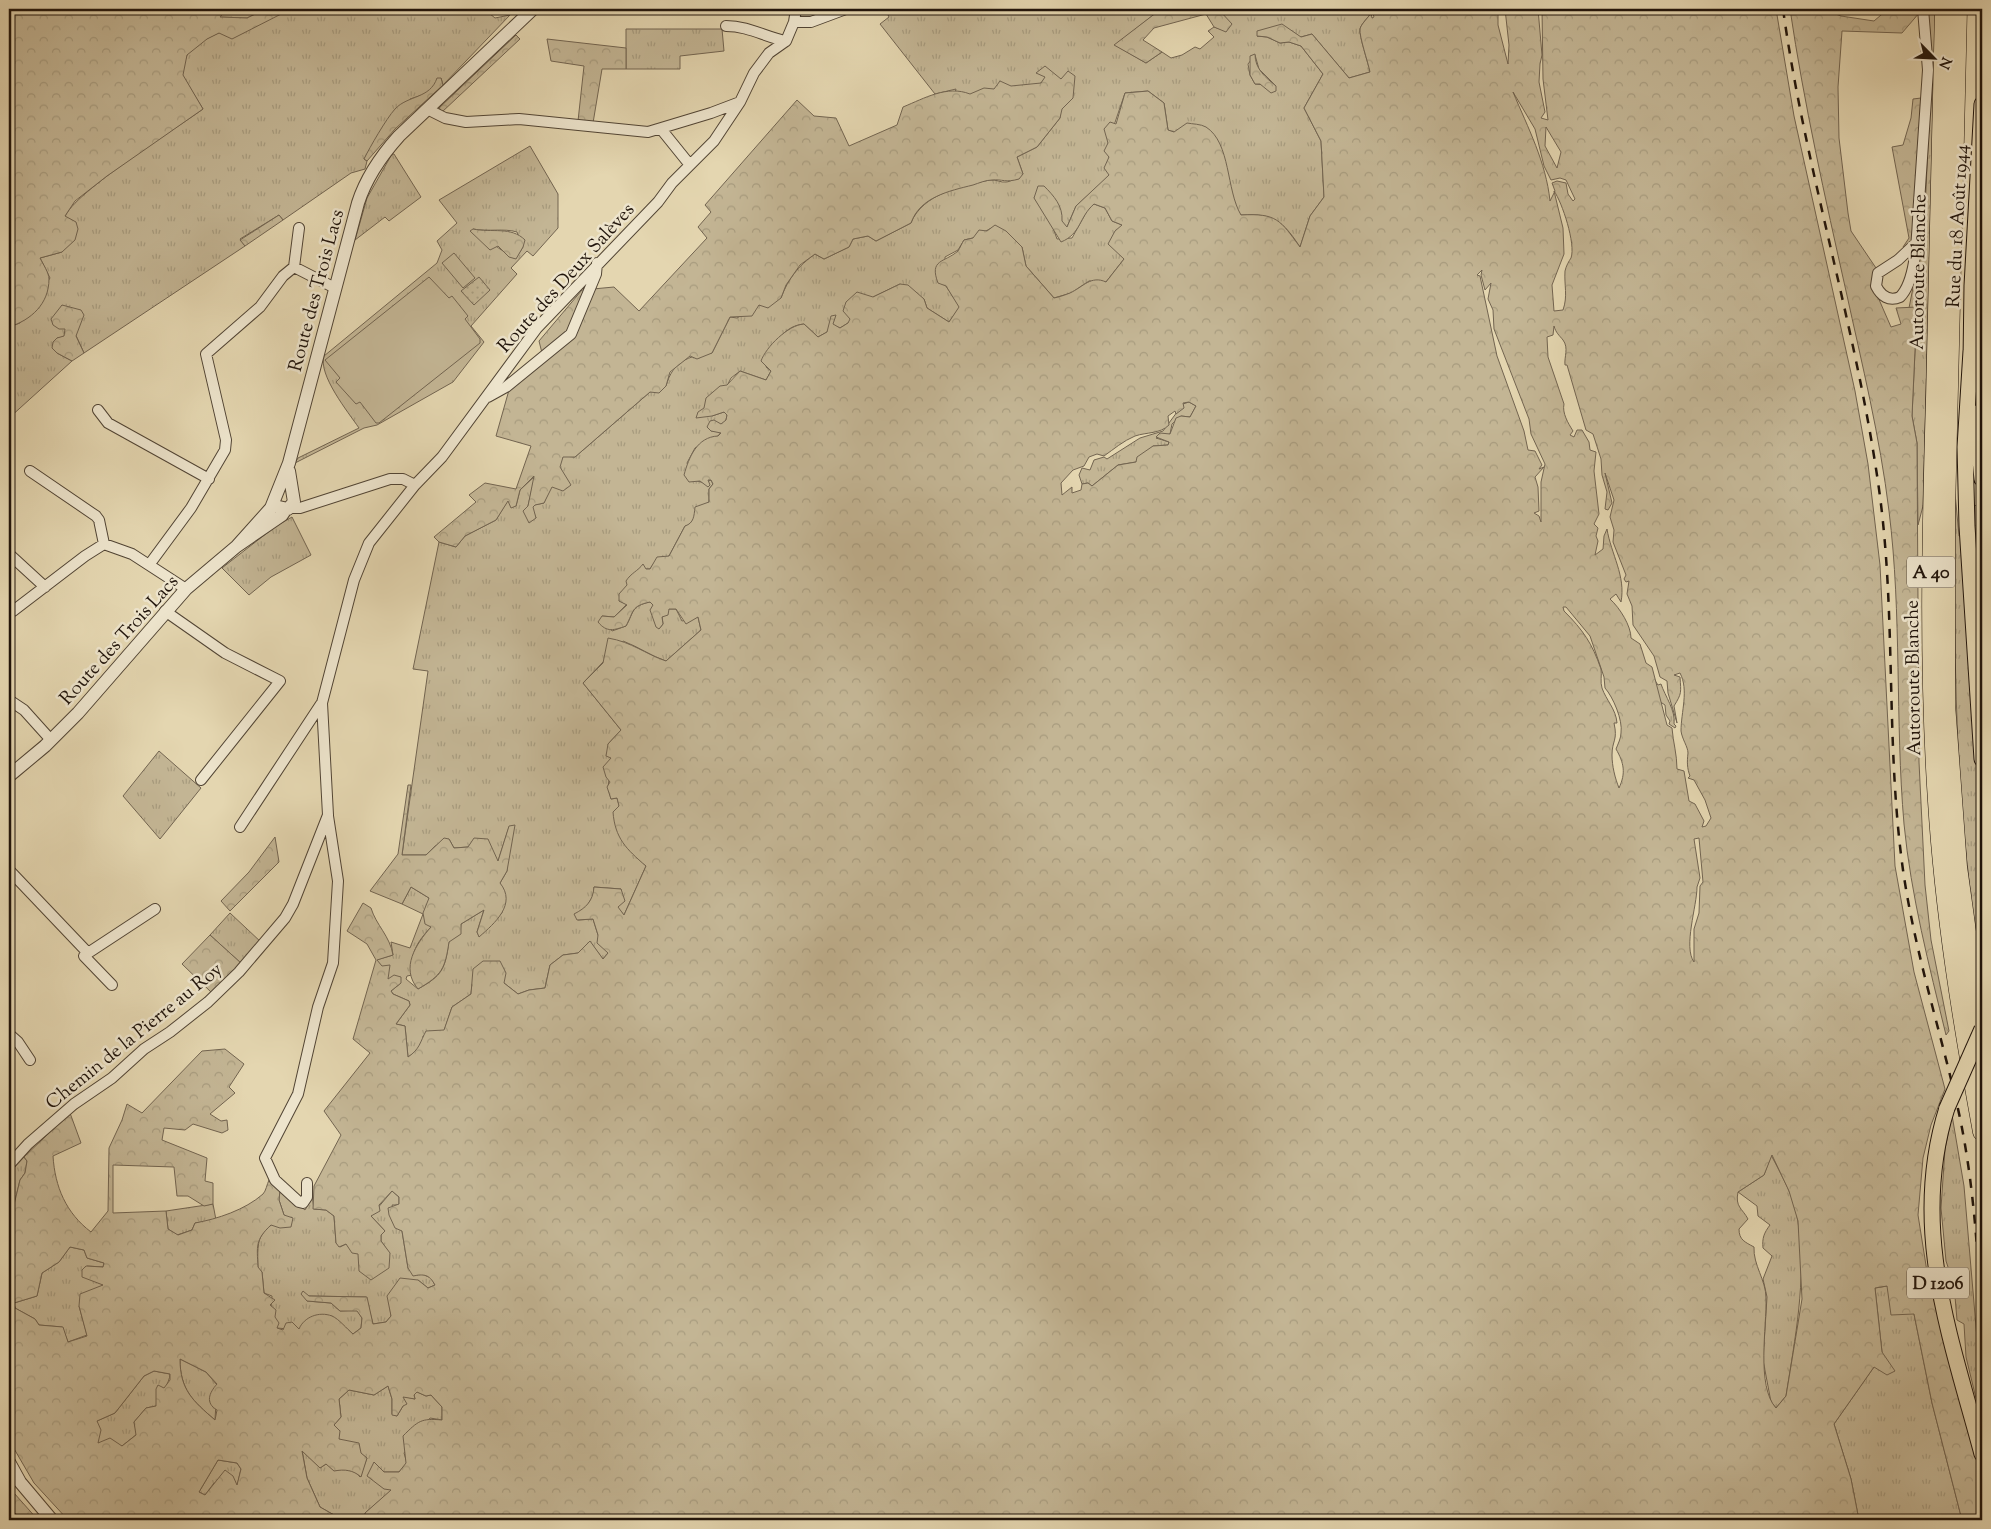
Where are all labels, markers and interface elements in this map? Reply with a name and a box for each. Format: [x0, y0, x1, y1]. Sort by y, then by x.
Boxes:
north arrow [1908, 32, 1958, 82]
text: N [1933, 53, 1955, 72]
street label: Rue du 18 Août 1944 [1941, 143, 1976, 308]
street label: Autoroute Blanche [1905, 194, 1934, 350]
street label: Route des Deux Salèves [492, 198, 642, 360]
street label: Route des Trois Lacs [283, 207, 352, 375]
road number: A 40 [1907, 556, 1955, 588]
street label: Route des Trois Lacs [54, 570, 186, 712]
street label: Autoroute Blanche [1900, 600, 1929, 756]
street label: Chemin de la Pierre au Roy [40, 957, 229, 1117]
road number: D 1206 [1907, 1268, 1969, 1299]

